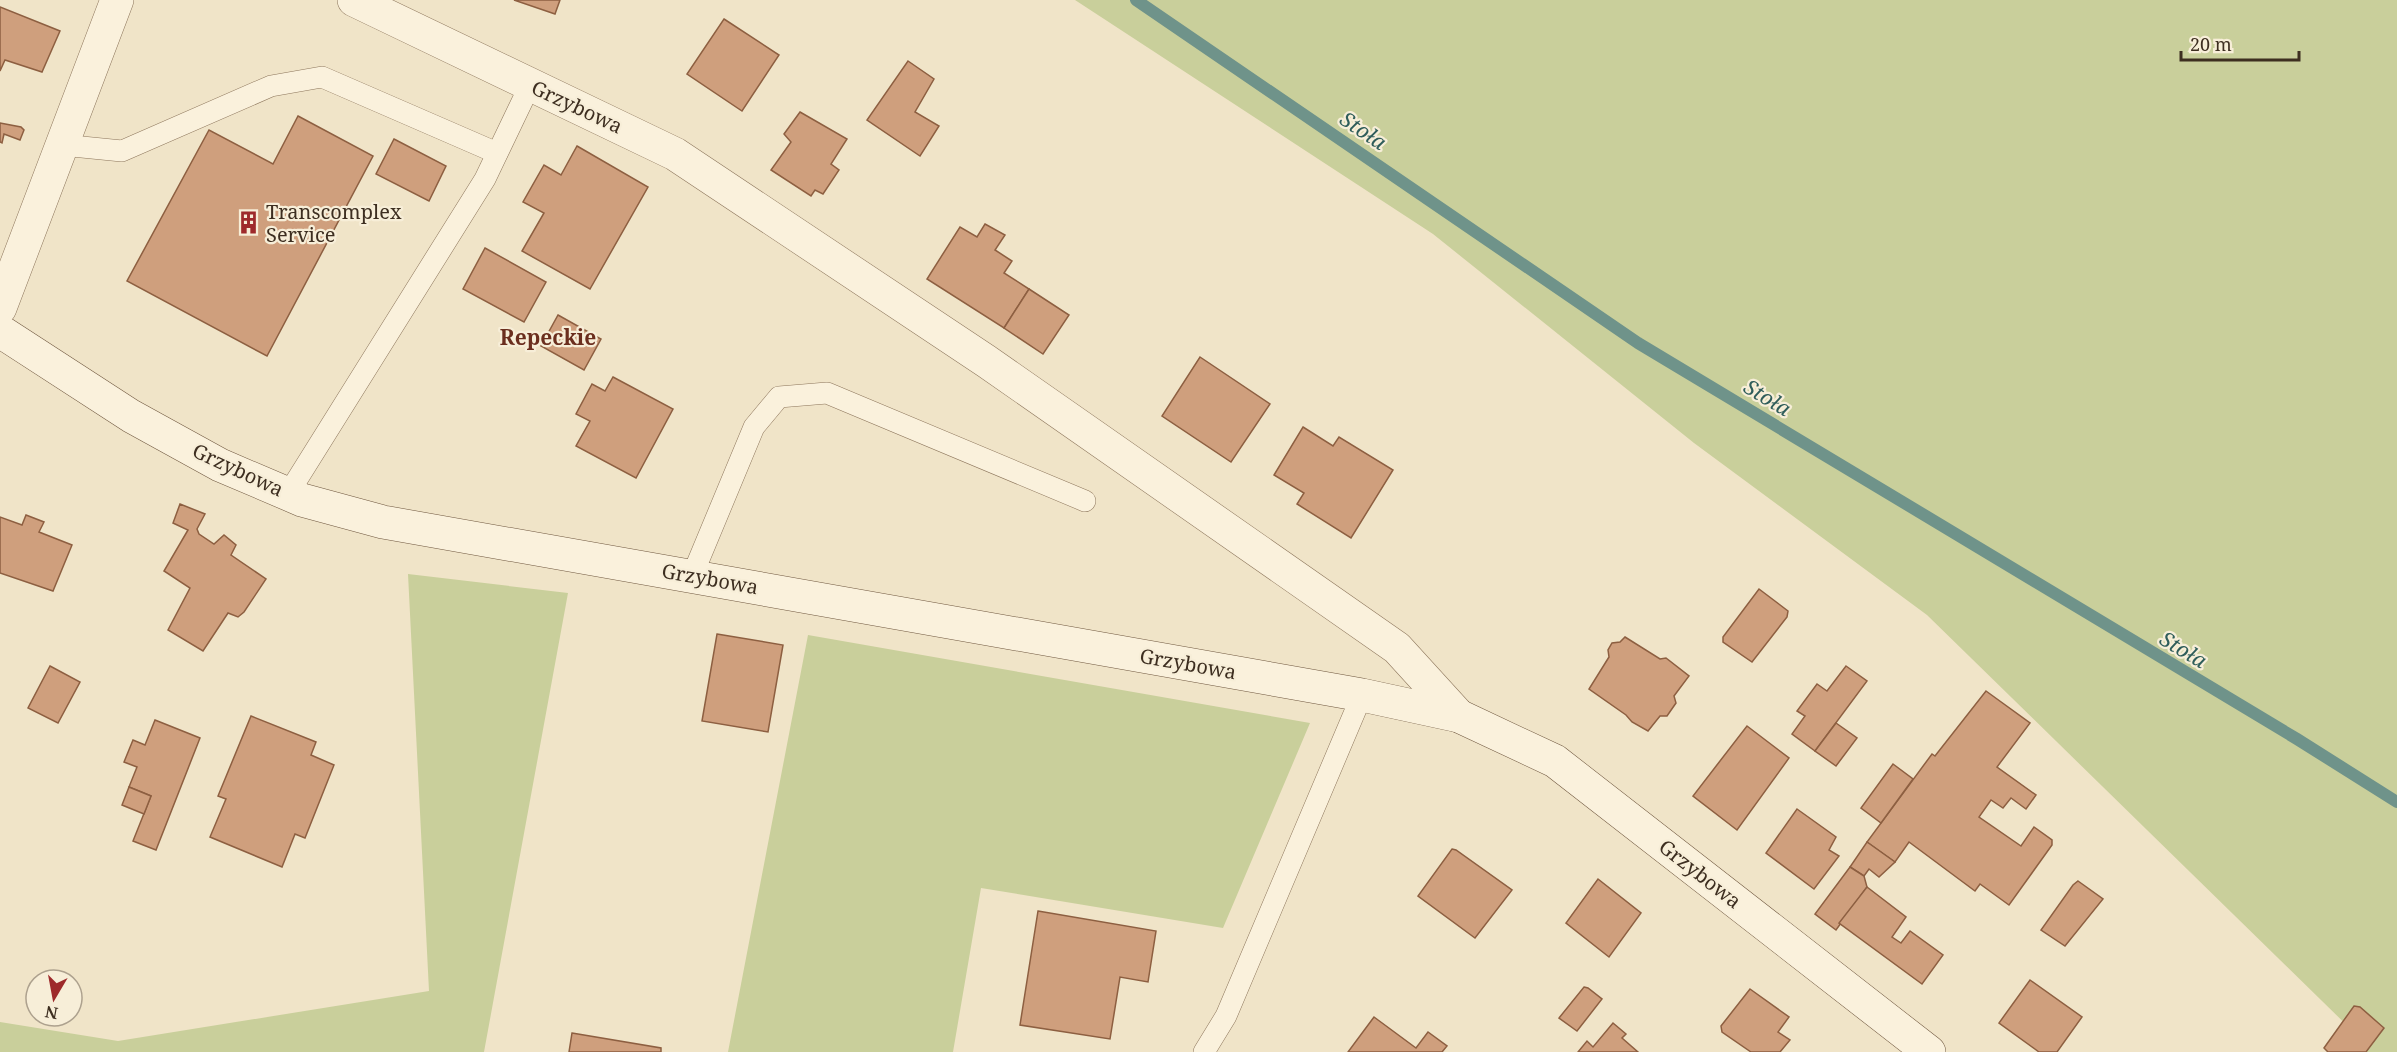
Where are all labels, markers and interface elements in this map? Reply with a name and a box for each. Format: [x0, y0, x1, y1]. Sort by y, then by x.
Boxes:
scale bar [2181, 24, 2300, 62]
text: 20 m [2190, 32, 2232, 56]
street label: Grzybowa [527, 74, 627, 139]
water label: Stoła [1335, 105, 1393, 156]
place label: Transcomplex Service [266, 198, 402, 248]
building icon: Transcomplex Service [235, 210, 261, 236]
district label: Repeckie [500, 323, 596, 351]
water label: Stoła [1739, 372, 1797, 422]
street label: Grzybowa [188, 437, 288, 502]
street label: Grzybowa [660, 557, 760, 600]
water label: Stoła [2155, 624, 2213, 674]
street label: Grzybowa [1138, 642, 1238, 685]
street label: Grzybowa [1654, 833, 1747, 914]
north arrow [24, 968, 84, 1028]
text: N [43, 1001, 60, 1025]

